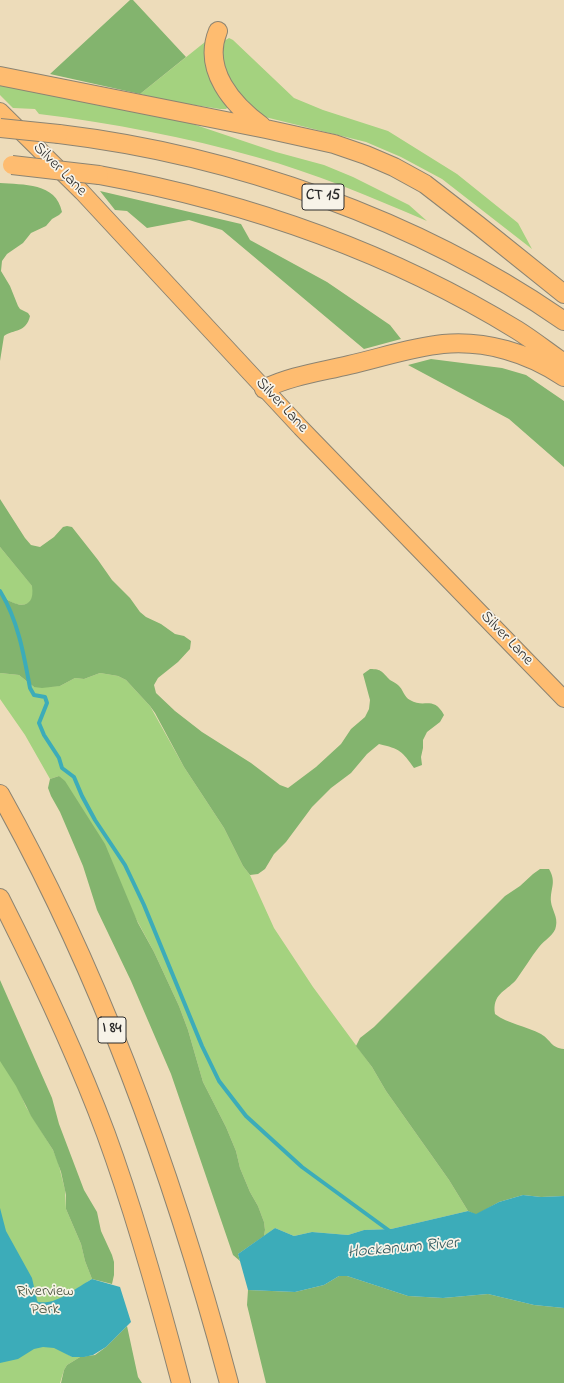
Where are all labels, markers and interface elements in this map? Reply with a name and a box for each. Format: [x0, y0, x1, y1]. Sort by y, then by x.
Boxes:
street label: Silver Lane [28, 139, 90, 201]
road number: CT 15 [302, 184, 344, 210]
street label: Silver Lane [251, 374, 311, 438]
street label: Silver Lane [475, 608, 537, 670]
road number: I 84 [98, 1017, 126, 1043]
water label: Hockanum River [347, 1234, 459, 1264]
park label: Riverview Park [16, 1282, 74, 1320]

